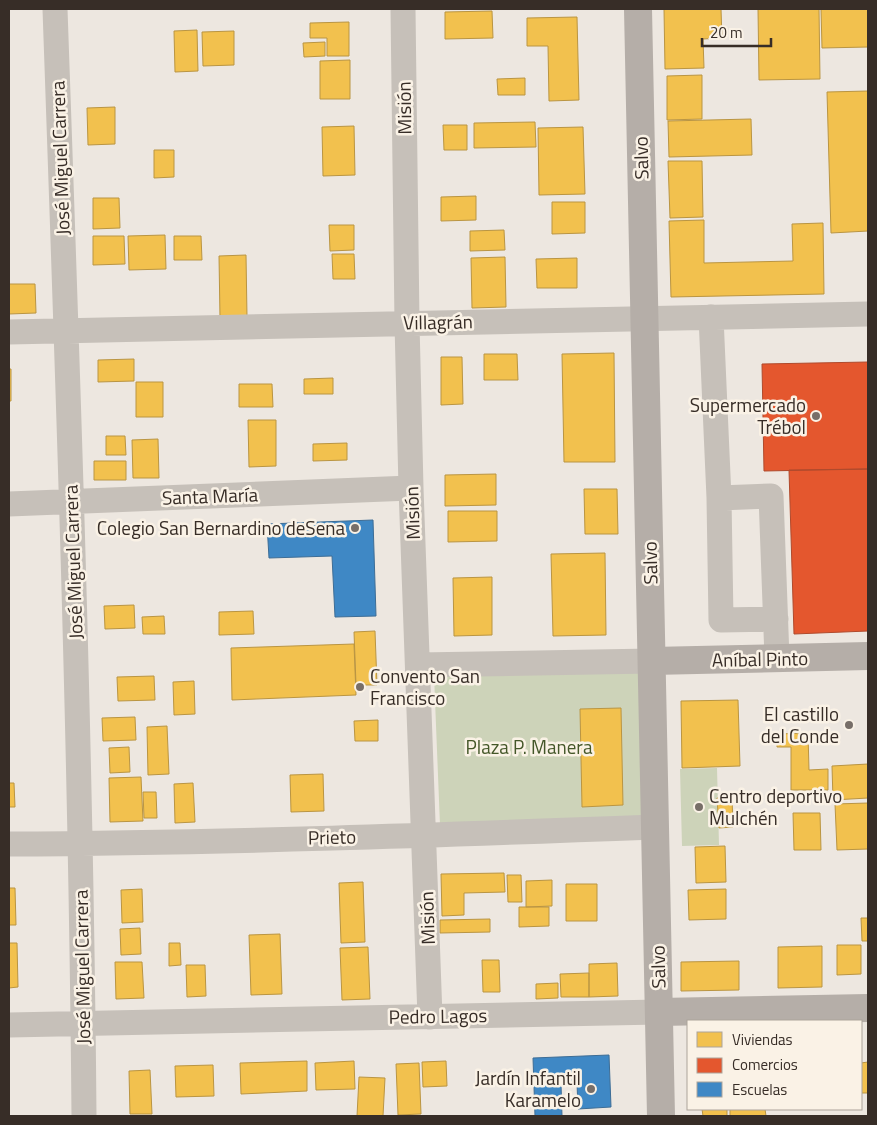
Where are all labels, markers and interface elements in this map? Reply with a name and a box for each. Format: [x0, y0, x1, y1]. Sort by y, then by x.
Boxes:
scale bar [702, 15, 771, 47]
text: 20 m [710, 21, 743, 44]
street label: José Miguel Carrera [42, 80, 77, 236]
street label: Misión [389, 81, 418, 135]
street label: Salvo [626, 136, 655, 180]
street label: Villagrán [403, 306, 473, 337]
place label: Supermercado Trébol [690, 390, 806, 441]
marker: Supermercado Trébol [810, 410, 822, 422]
street label: Santa María [161, 479, 259, 512]
street label: José Miguel Carrera [55, 484, 90, 640]
street label: Misión [396, 486, 427, 540]
place label: Colegio San Bernardino deSena [97, 513, 345, 542]
marker: Colegio San Bernardino deSena [349, 522, 361, 534]
street label: Salvo [635, 541, 664, 585]
street label: Aníbal Pinto [712, 643, 808, 674]
place label: Convento San Francisco [370, 661, 480, 712]
marker: Convento San Francisco [354, 681, 366, 693]
place label: El castillo del Conde [761, 699, 839, 750]
marker: El castillo del Conde [843, 719, 855, 731]
park label: Plaza P. Manera [466, 732, 593, 761]
place label: Centro deportivo Mulchén [709, 781, 842, 832]
marker: Centro deportivo Mulchén [693, 801, 705, 813]
street label: Prieto [308, 822, 356, 851]
street label: José Miguel Carrera [66, 889, 97, 1045]
street label: Misión [411, 891, 442, 945]
street label: Salvo [643, 945, 672, 989]
street label: Pedro Lagos [388, 1000, 488, 1031]
legend [687, 1020, 862, 1110]
text: Viviendas [732, 1028, 793, 1051]
text: Comercios [732, 1053, 798, 1076]
place label: Jardín Infantil Karamelo [475, 1063, 581, 1114]
text: Escuelas [732, 1078, 787, 1101]
marker: Jardín Infantil Karamelo [585, 1083, 597, 1095]

